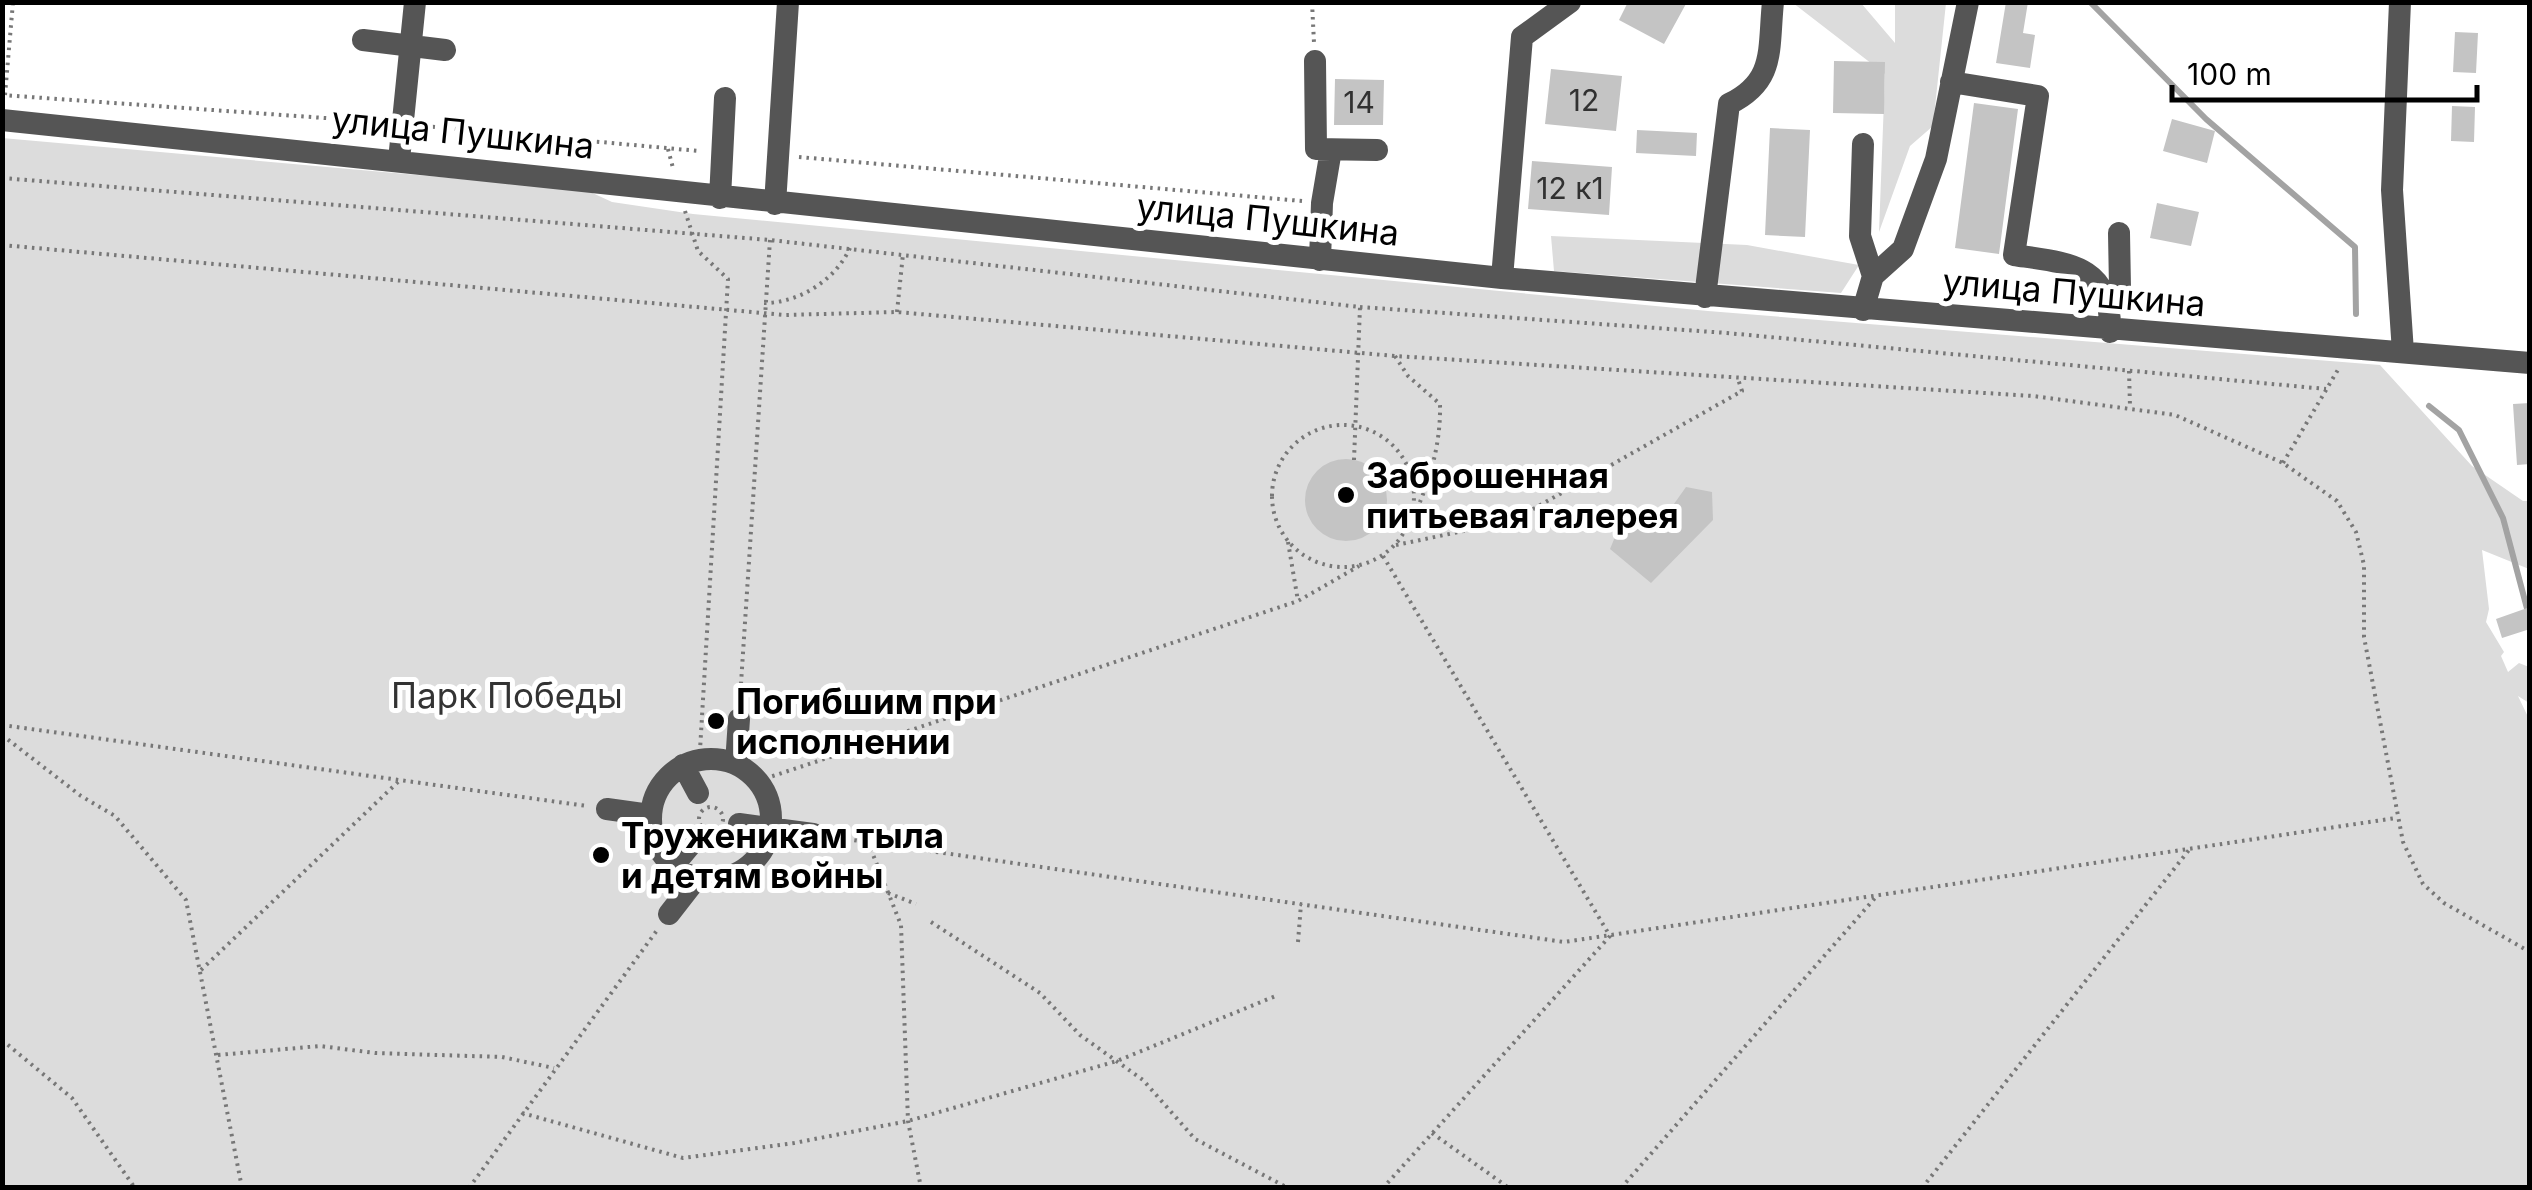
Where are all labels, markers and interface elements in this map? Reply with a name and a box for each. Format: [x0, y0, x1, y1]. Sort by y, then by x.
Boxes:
scale bar [2172, 40, 2477, 102]
text: 100 m [2187, 56, 2272, 92]
house number: 12 [1569, 82, 1599, 118]
house number: 14 [1343, 84, 1375, 120]
street label: улица Пушкина [330, 97, 596, 167]
house number: 12 к1 [1536, 170, 1604, 206]
street label: улица Пушкина [1135, 184, 1401, 254]
street label: улица Пушкина [1941, 260, 2207, 324]
place label: Заброшенная питьевая галерея [1366, 454, 1679, 536]
marker: Заброшенная питьевая галерея [1335, 484, 1357, 506]
park label: Парк Победы [391, 674, 623, 716]
place label: Погибшим при исполнении [736, 680, 997, 762]
marker: Погибшим при исполнении [705, 710, 727, 732]
place label: Труженикам тыла и детям войны [621, 814, 944, 896]
marker: Труженикам тыла и детям войны [590, 844, 612, 866]

